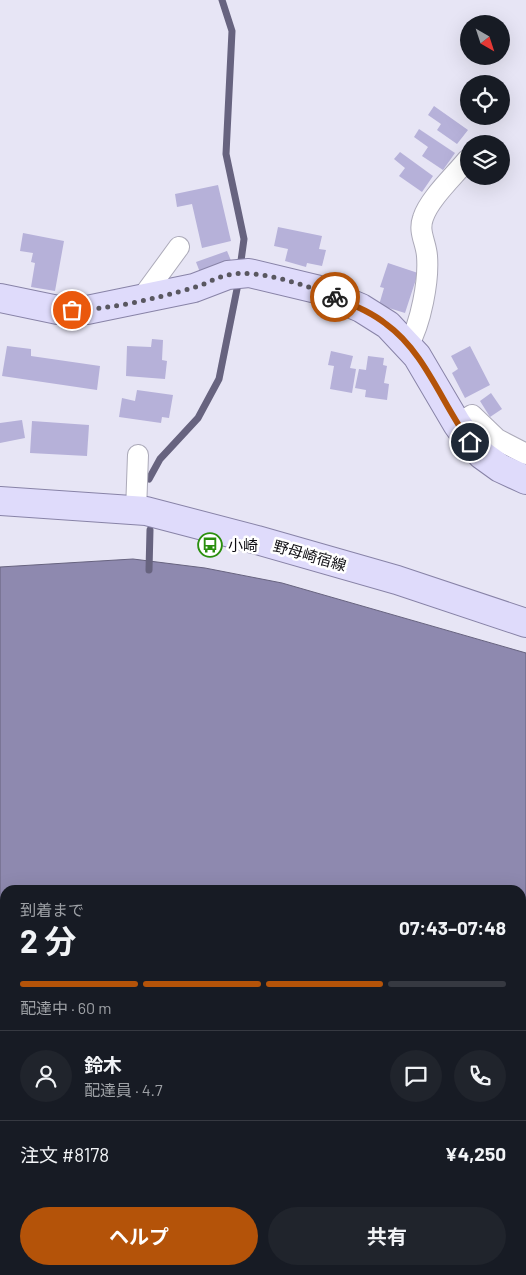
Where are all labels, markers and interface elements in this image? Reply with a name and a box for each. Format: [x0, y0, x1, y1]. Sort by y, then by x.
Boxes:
north arrow [460, 15, 510, 65]
map controls [460, 15, 510, 185]
button: locate [460, 75, 510, 125]
button: layers [460, 135, 510, 185]
courier [310, 272, 360, 322]
icon: bike [321, 283, 349, 311]
pin [51, 289, 93, 331]
icon: bag [58, 296, 86, 324]
pin [449, 421, 491, 463]
icon: home [456, 428, 484, 456]
bus stop icon: 小崎 [197, 532, 223, 558]
place label: 小崎 [228, 536, 258, 554]
street label: 野母崎宿線 [271, 536, 349, 574]
text: 到着まで [20, 900, 84, 919]
text: 07:43–07:48 [399, 916, 506, 939]
text: 2 分 [20, 921, 76, 959]
text: 配達中 · 60 m [20, 998, 111, 1017]
button: person [20, 1050, 72, 1102]
button: chat [390, 1050, 442, 1102]
button: phone [454, 1050, 506, 1102]
text: 鈴木 [84, 1053, 122, 1076]
text: 配達員 · 4.7 [84, 1080, 163, 1099]
text: ¥4,250 [445, 1142, 506, 1165]
text: 注文 #8178 [20, 1143, 109, 1166]
button: ヘルプ [20, 1207, 258, 1265]
button: 共有 [268, 1207, 506, 1265]

